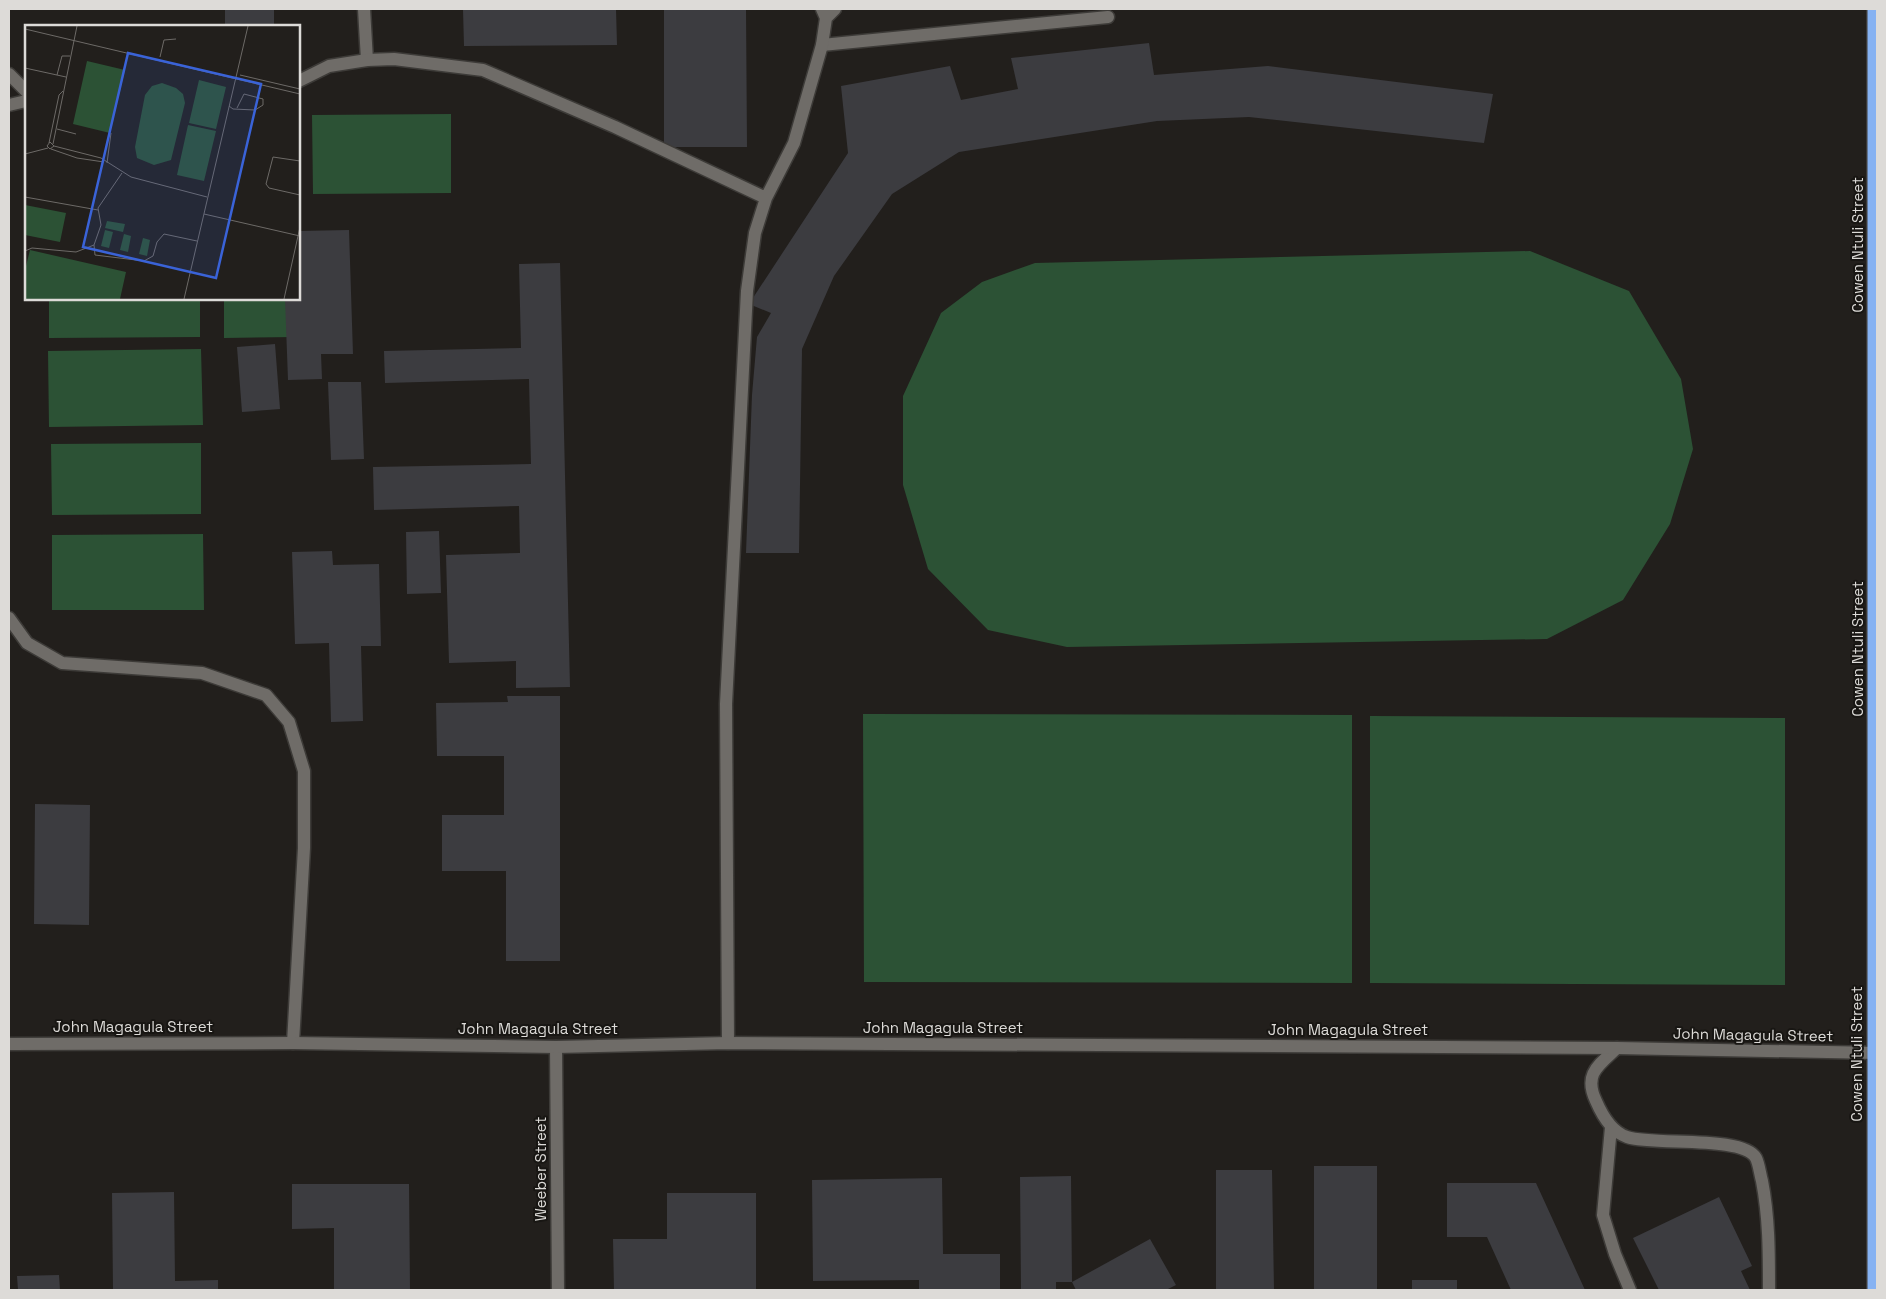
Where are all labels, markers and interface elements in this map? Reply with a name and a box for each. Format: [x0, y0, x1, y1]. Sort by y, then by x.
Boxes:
inset map [25, 25, 300, 300]
street label: Cowen Ntuli Street [1848, 177, 1867, 313]
street label: Cowen Ntuli Street [1848, 581, 1867, 717]
street label: Cowen Ntuli Street [1847, 986, 1866, 1122]
street label: John Magagula Street [53, 1017, 213, 1036]
street label: John Magagula Street [863, 1018, 1023, 1037]
street label: John Magagula Street [458, 1019, 618, 1038]
street label: John Magagula Street [1268, 1020, 1428, 1039]
street label: John Magagula Street [1673, 1024, 1833, 1045]
street label: Weeber Street [531, 1117, 550, 1221]

